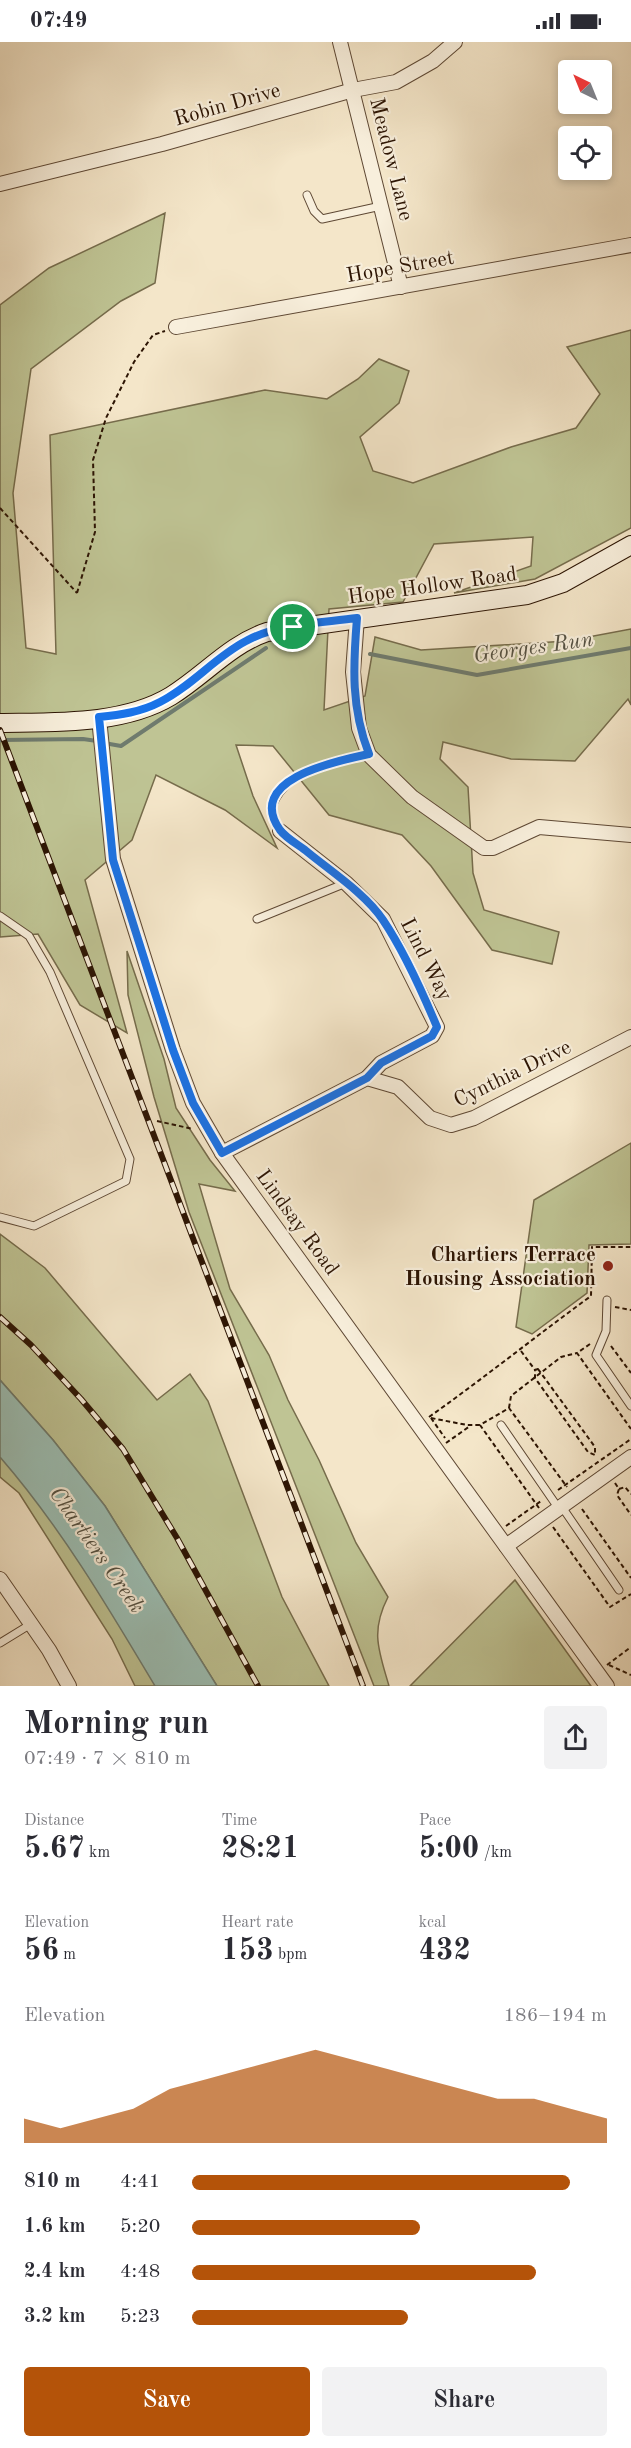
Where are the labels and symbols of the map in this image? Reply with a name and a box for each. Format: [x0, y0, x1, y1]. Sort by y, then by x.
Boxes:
north arrow [558, 60, 612, 114]
street label: Robin Drive [172, 80, 283, 131]
street label: Meadow Lane [365, 96, 416, 223]
street label: Hope Street [345, 248, 456, 287]
street label: Hope Hollow Road [346, 564, 518, 609]
pin [267, 601, 318, 652]
water label: Georges Run [472, 629, 595, 667]
street label: Lind Way [396, 915, 455, 1004]
street label: Cynthia Drive [451, 1037, 575, 1112]
street label: Lindsay Road [252, 1166, 342, 1280]
place label: Chartiers Terrace Housing Association [405, 1245, 596, 1290]
marker: Chartiers Terrace Housing Association [601, 1259, 615, 1273]
water label: Chartiers Creek [45, 1483, 148, 1617]

